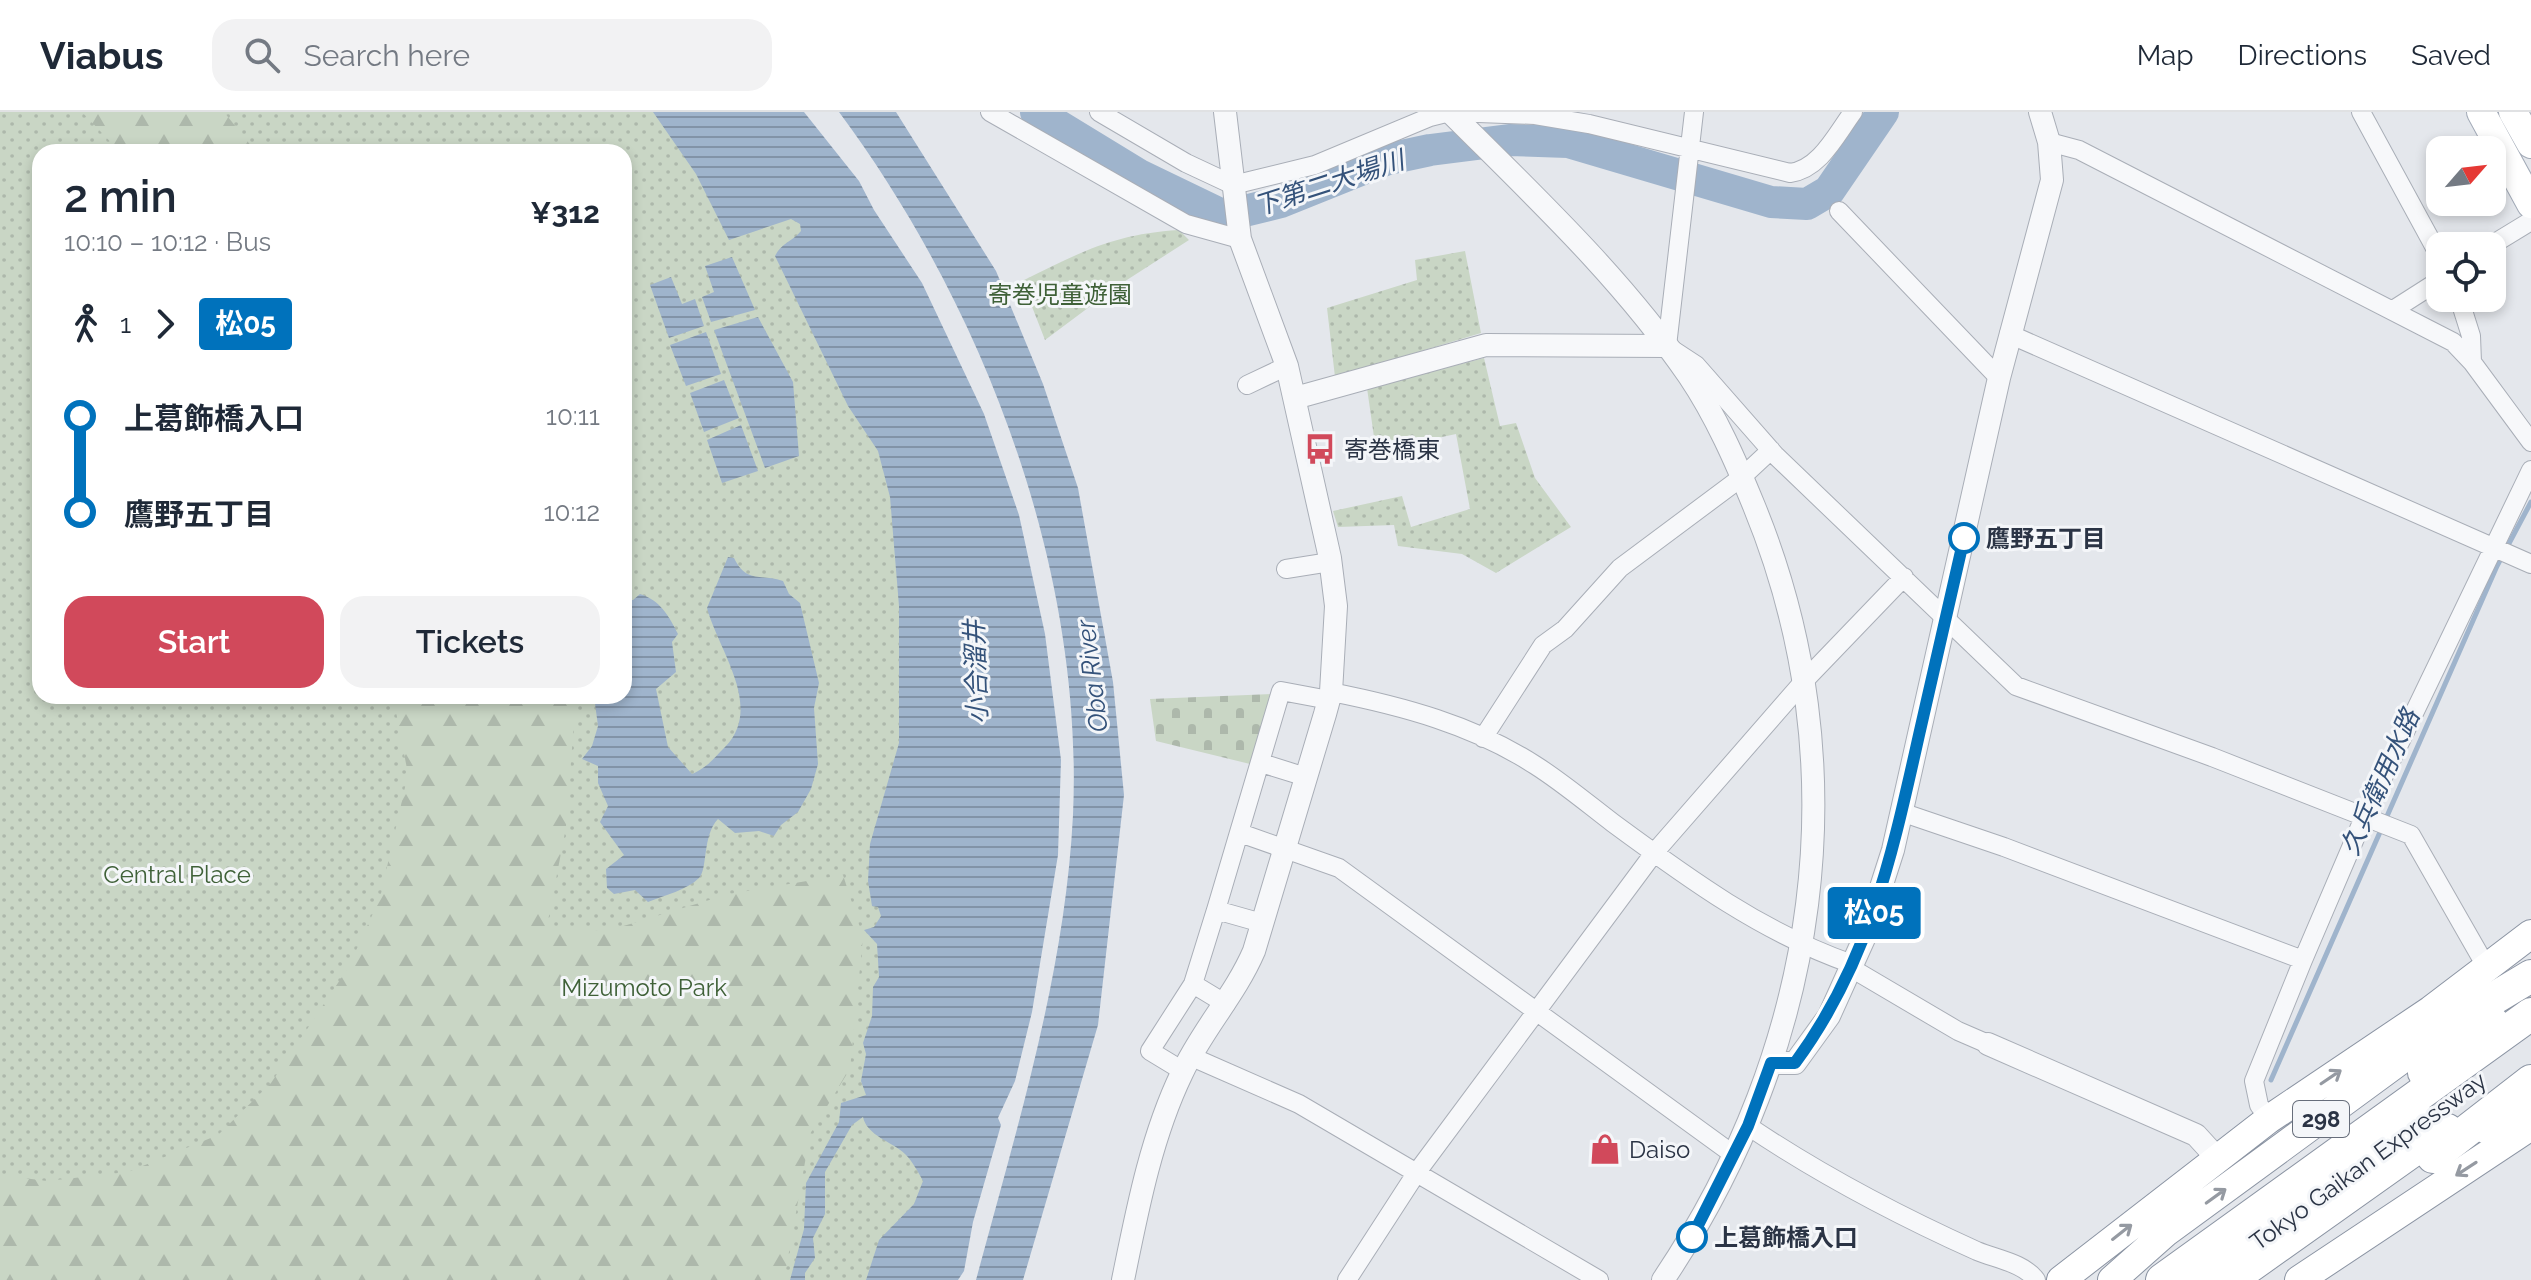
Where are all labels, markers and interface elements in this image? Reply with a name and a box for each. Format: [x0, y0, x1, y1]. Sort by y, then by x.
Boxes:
search box [212, 19, 772, 91]
text: Viabus [40, 33, 164, 78]
icon: search [240, 33, 284, 77]
text: Search here [304, 38, 470, 73]
text: Map [2137, 39, 2194, 72]
text: Directions [2238, 39, 2367, 72]
text: Saved [2411, 39, 2491, 72]
north arrow [2426, 136, 2506, 216]
map controls [2426, 136, 2506, 312]
water label: 下第二大場川 [1250, 144, 1411, 221]
text: 2 min [64, 171, 177, 222]
text: ¥312 [530, 195, 600, 230]
text: 10:10 – 10:12 · Bus [64, 227, 271, 257]
button: locate [2426, 232, 2506, 312]
park label: 寄巻児童遊園 [988, 280, 1132, 309]
icon: walk [64, 302, 108, 346]
icon: forward [143, 302, 187, 346]
text: 松05 [215, 307, 276, 340]
text: 1 [120, 309, 131, 339]
text: 上葛飾橋入口 [124, 401, 304, 436]
text: 10:11 [546, 401, 600, 431]
bus stop icon: 寄巻橋東 [1303, 432, 1337, 466]
place label: 寄巻橋東 [1344, 435, 1440, 464]
text: 鷹野五丁目 [124, 497, 274, 532]
text: 10:12 [543, 497, 600, 527]
marker: 鷹野五丁目 [1949, 523, 1979, 553]
place label: 鷹野五丁目 [1986, 524, 2106, 553]
button: Start [64, 596, 324, 688]
button: Tickets [340, 596, 600, 688]
water label: Oba River [1070, 617, 1114, 734]
water label: 小合溜井 [959, 618, 993, 724]
water label: 久兵衛用水路 [2335, 703, 2426, 859]
park label: Central Place [103, 860, 251, 889]
line badge: 松05 [1828, 887, 1920, 939]
text: 松05 [1844, 896, 1904, 929]
park label: Mizumoto Park [561, 973, 727, 1002]
street label: Tokyo Gaikan Expressway [2244, 1066, 2492, 1256]
one-way arrow [2319, 1069, 2342, 1085]
road number: 298 [2293, 1101, 2349, 1137]
shop icon: Daiso [1588, 1132, 1622, 1166]
place label: Daiso [1629, 1135, 1690, 1164]
one-way arrow [2455, 1161, 2478, 1177]
one-way arrow [2204, 1188, 2226, 1204]
marker: 上葛飾橋入口 [1677, 1222, 1707, 1252]
place label: 上葛飾橋入口 [1714, 1223, 1858, 1252]
one-way arrow [2111, 1223, 2132, 1241]

